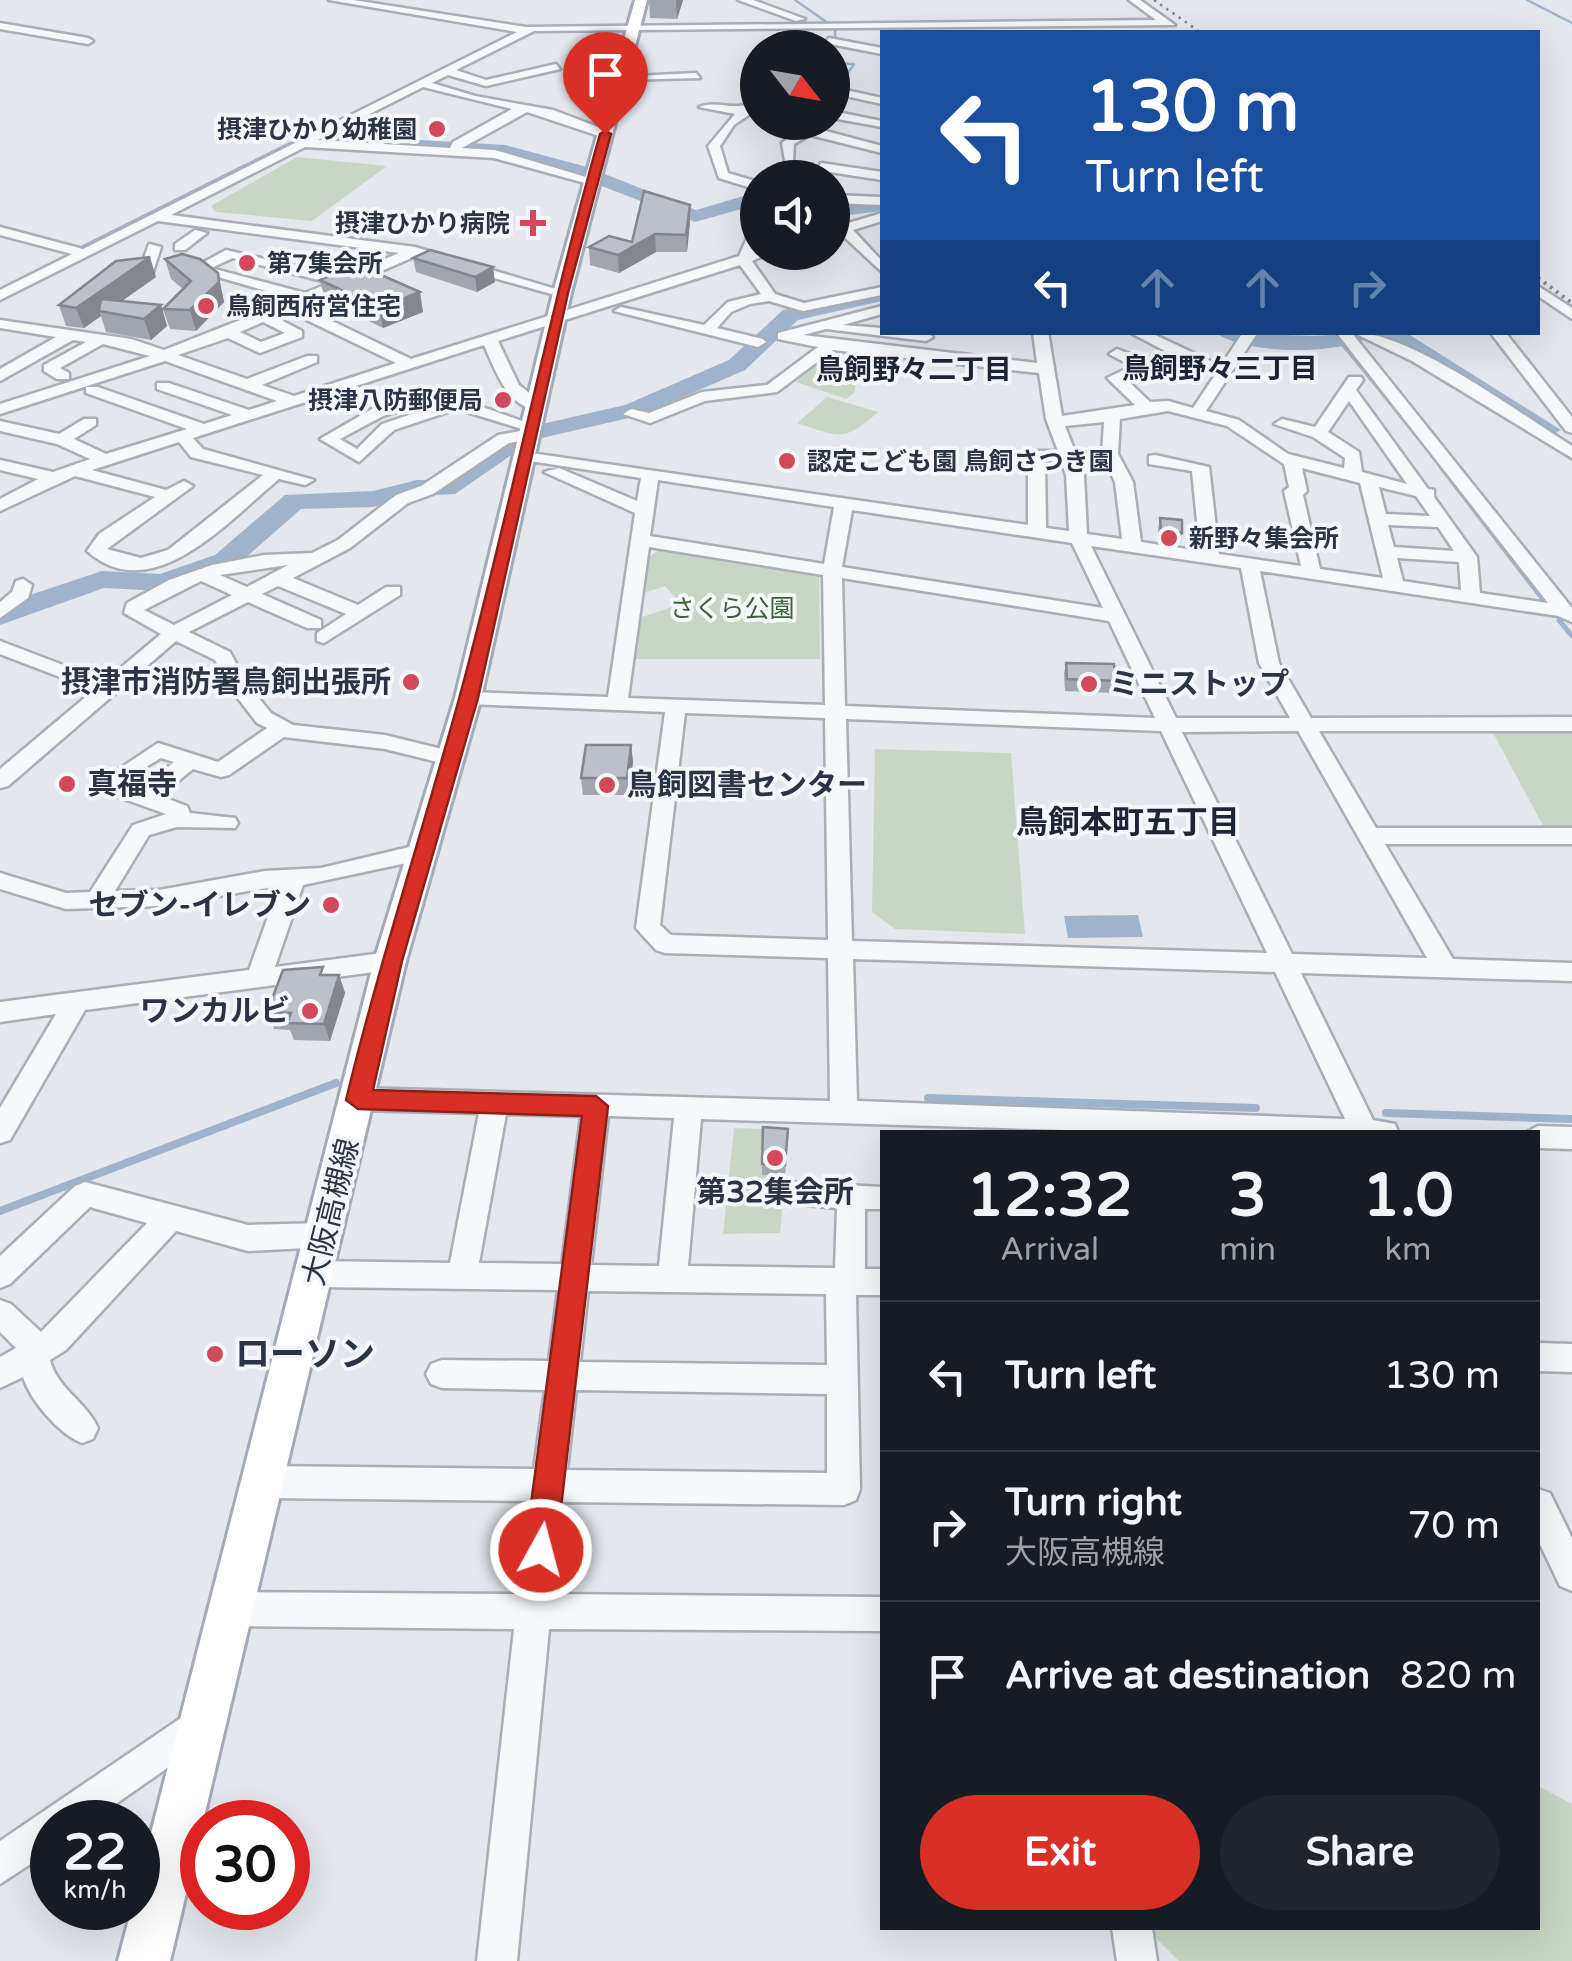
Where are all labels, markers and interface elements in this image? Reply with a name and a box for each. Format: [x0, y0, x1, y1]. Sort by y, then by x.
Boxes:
north arrow [740, 30, 850, 140]
map controls [740, 30, 850, 270]
pin [563, 32, 648, 135]
icon: arrive [578, 47, 633, 102]
text: 130 m [1085, 66, 1299, 150]
icon: left [920, 70, 1050, 200]
place label: 摂津ひかり幼稚園 [217, 115, 417, 145]
marker: 摂津ひかり幼稚園 [426, 118, 448, 140]
text: Turn left [1085, 151, 1264, 205]
button: sound [740, 160, 850, 270]
place label: 摂津ひかり病院 [335, 209, 510, 239]
marker: 摂津ひかり病院 [520, 210, 546, 236]
place label: 第7集会所 [267, 249, 383, 279]
marker: 第7集会所 [236, 252, 258, 274]
icon: left [1025, 260, 1080, 315]
icon: ahead [1130, 260, 1185, 315]
icon: ahead [1235, 260, 1290, 315]
icon: right [1340, 260, 1395, 315]
place label: 鳥飼西府営住宅 [226, 292, 401, 322]
marker: 鳥飼西府営住宅 [195, 295, 217, 317]
district label: 鳥飼野々三丁目 [1122, 352, 1318, 386]
district label: 鳥飼野々二丁目 [816, 353, 1012, 387]
place label: 摂津八防郵便局 [308, 386, 483, 416]
marker: 摂津八防郵便局 [492, 389, 514, 411]
place label: 認定こども園 鳥飼さつき園 [807, 447, 1114, 477]
marker: 認定こども園 鳥飼さつき園 [776, 450, 798, 472]
place label: 新野々集会所 [1189, 524, 1339, 554]
marker: 新野々集会所 [1158, 527, 1180, 549]
park label: さくら公園 [669, 594, 795, 624]
place label: 摂津市消防署鳥飼出張所 [61, 664, 391, 701]
place label: ミニストップ [1109, 666, 1289, 703]
marker: 摂津市消防署鳥飼出張所 [400, 671, 422, 693]
marker: ミニストップ [1078, 673, 1100, 695]
place label: 真福寺 [87, 766, 177, 803]
place label: 鳥飼図書センター [627, 767, 867, 804]
marker: 真福寺 [56, 773, 78, 795]
marker: 鳥飼図書センター [596, 774, 618, 796]
district label: 鳥飼本町五丁目 [1016, 804, 1240, 842]
place label: セブン-イレブン [89, 887, 311, 924]
marker: セブン-イレブン [320, 894, 342, 916]
place label: ワンカルビ [140, 993, 290, 1030]
marker: ワンカルビ [299, 1000, 321, 1022]
street label: 大阪高槻線 [295, 1135, 368, 1289]
marker: 第32集会所 [764, 1147, 786, 1169]
text: 12:32 [966, 1160, 1133, 1232]
text: 3 [1229, 1160, 1267, 1232]
text: 1.0 [1363, 1160, 1454, 1232]
place label: 第32集会所 [696, 1174, 854, 1211]
text: Arrival [1000, 1231, 1099, 1269]
text: min [1219, 1231, 1276, 1269]
text: km [1385, 1231, 1431, 1269]
place label: ローソン [235, 1334, 375, 1376]
marker: ローソン [204, 1343, 226, 1365]
icon: left [920, 1349, 975, 1404]
text: Turn left [1005, 1353, 1156, 1399]
text: 130 m [1384, 1353, 1500, 1399]
text: Turn right [1005, 1480, 1182, 1526]
position arrow [489, 1498, 593, 1602]
icon: right [920, 1499, 975, 1554]
text: 70 m [1408, 1503, 1500, 1549]
text: 大阪高槻線 [1005, 1534, 1165, 1572]
icon: arrive [920, 1649, 975, 1704]
text: Arrive at destination [1005, 1653, 1370, 1699]
text: 820 m [1400, 1653, 1516, 1699]
button: Exit [920, 1795, 1200, 1910]
button: Share [1220, 1795, 1500, 1910]
speed limit sign: 30 [180, 1800, 310, 1930]
text: 22 [64, 1823, 126, 1883]
text: km/h [64, 1875, 126, 1905]

